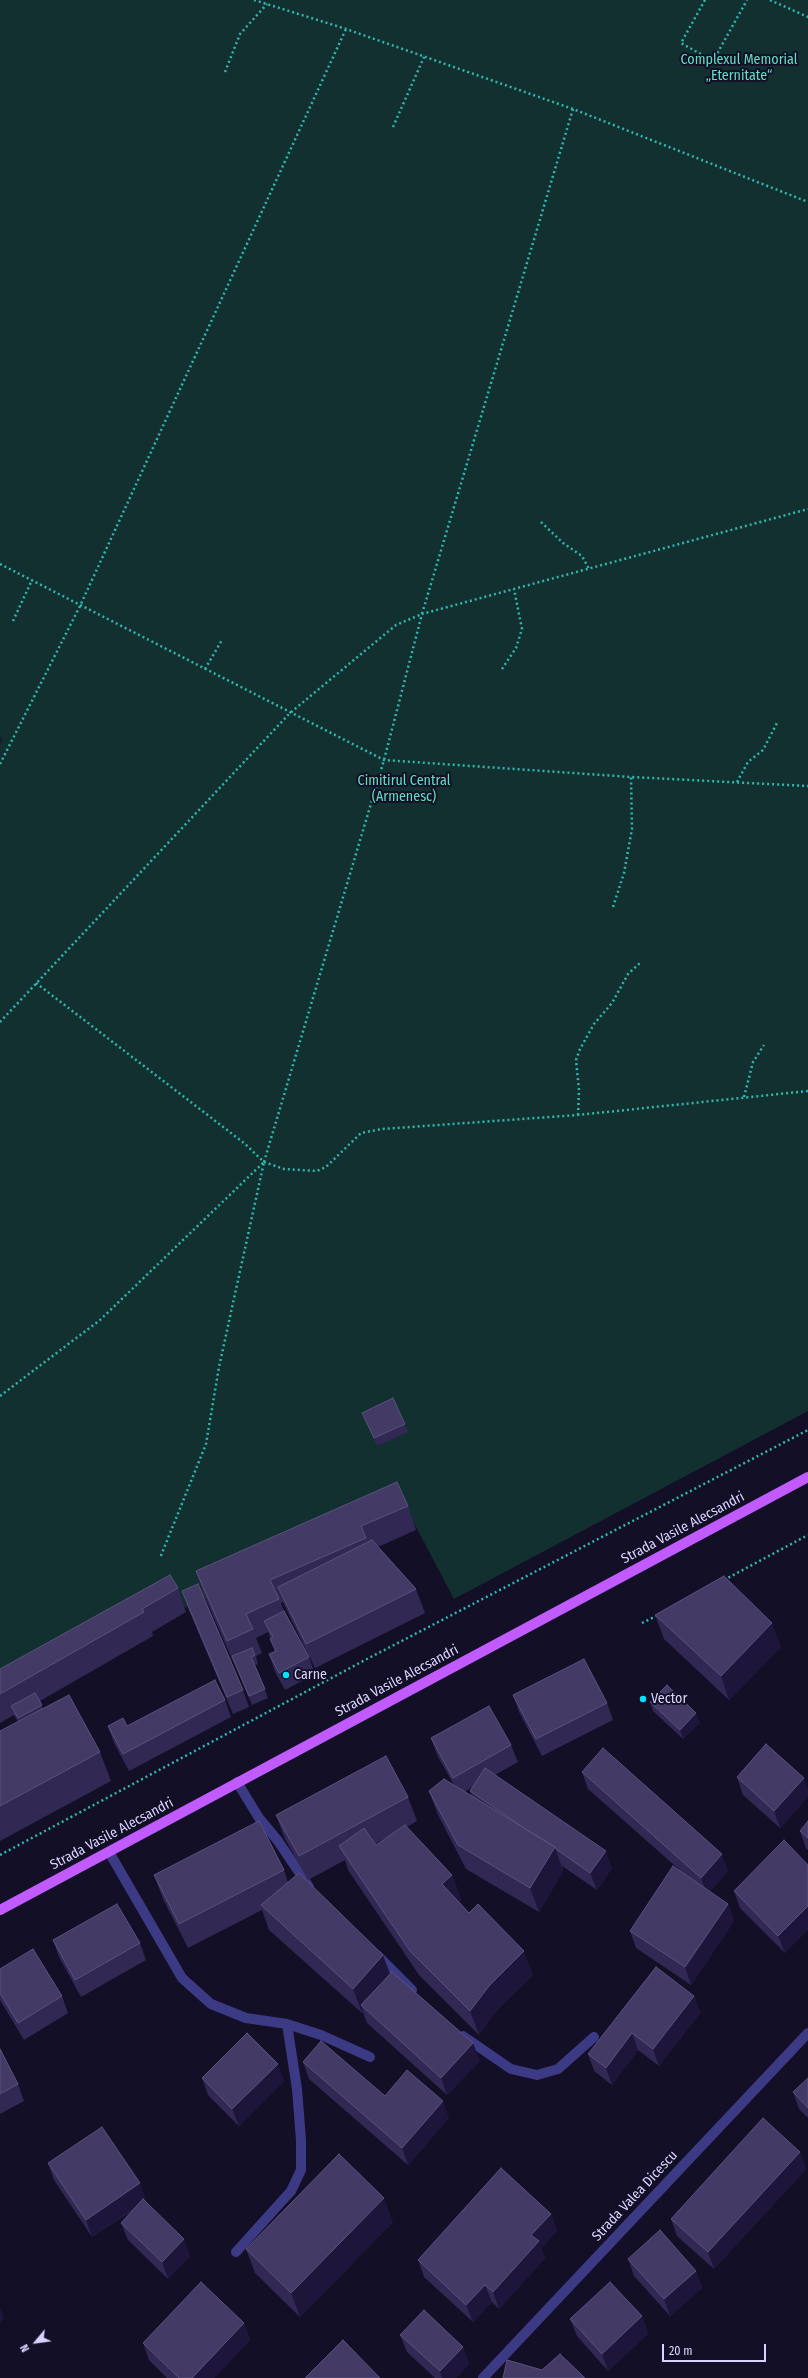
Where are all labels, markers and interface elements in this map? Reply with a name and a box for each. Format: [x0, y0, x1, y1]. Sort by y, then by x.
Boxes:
park label: Complexul Memorial „Eternitate“ [681, 52, 797, 84]
park label: Cimitirul Central (Armenesc) [358, 773, 450, 806]
street label: Strada Vasile Alecsandri [619, 1488, 747, 1568]
street label: Strada Vasile Alecsandri [333, 1641, 461, 1721]
place label: Carne [294, 1667, 327, 1683]
marker: Carne [281, 1670, 291, 1680]
place label: Vector [651, 1691, 687, 1707]
marker: Vector [638, 1694, 648, 1704]
street label: Strada Vasile Alecsandri [48, 1794, 176, 1874]
street label: Strada Valea Dicescu [589, 2147, 681, 2245]
north arrow [16, 2322, 56, 2362]
scale bar [664, 2336, 768, 2362]
text: N [18, 2342, 32, 2354]
text: 20 m [669, 2344, 693, 2358]

